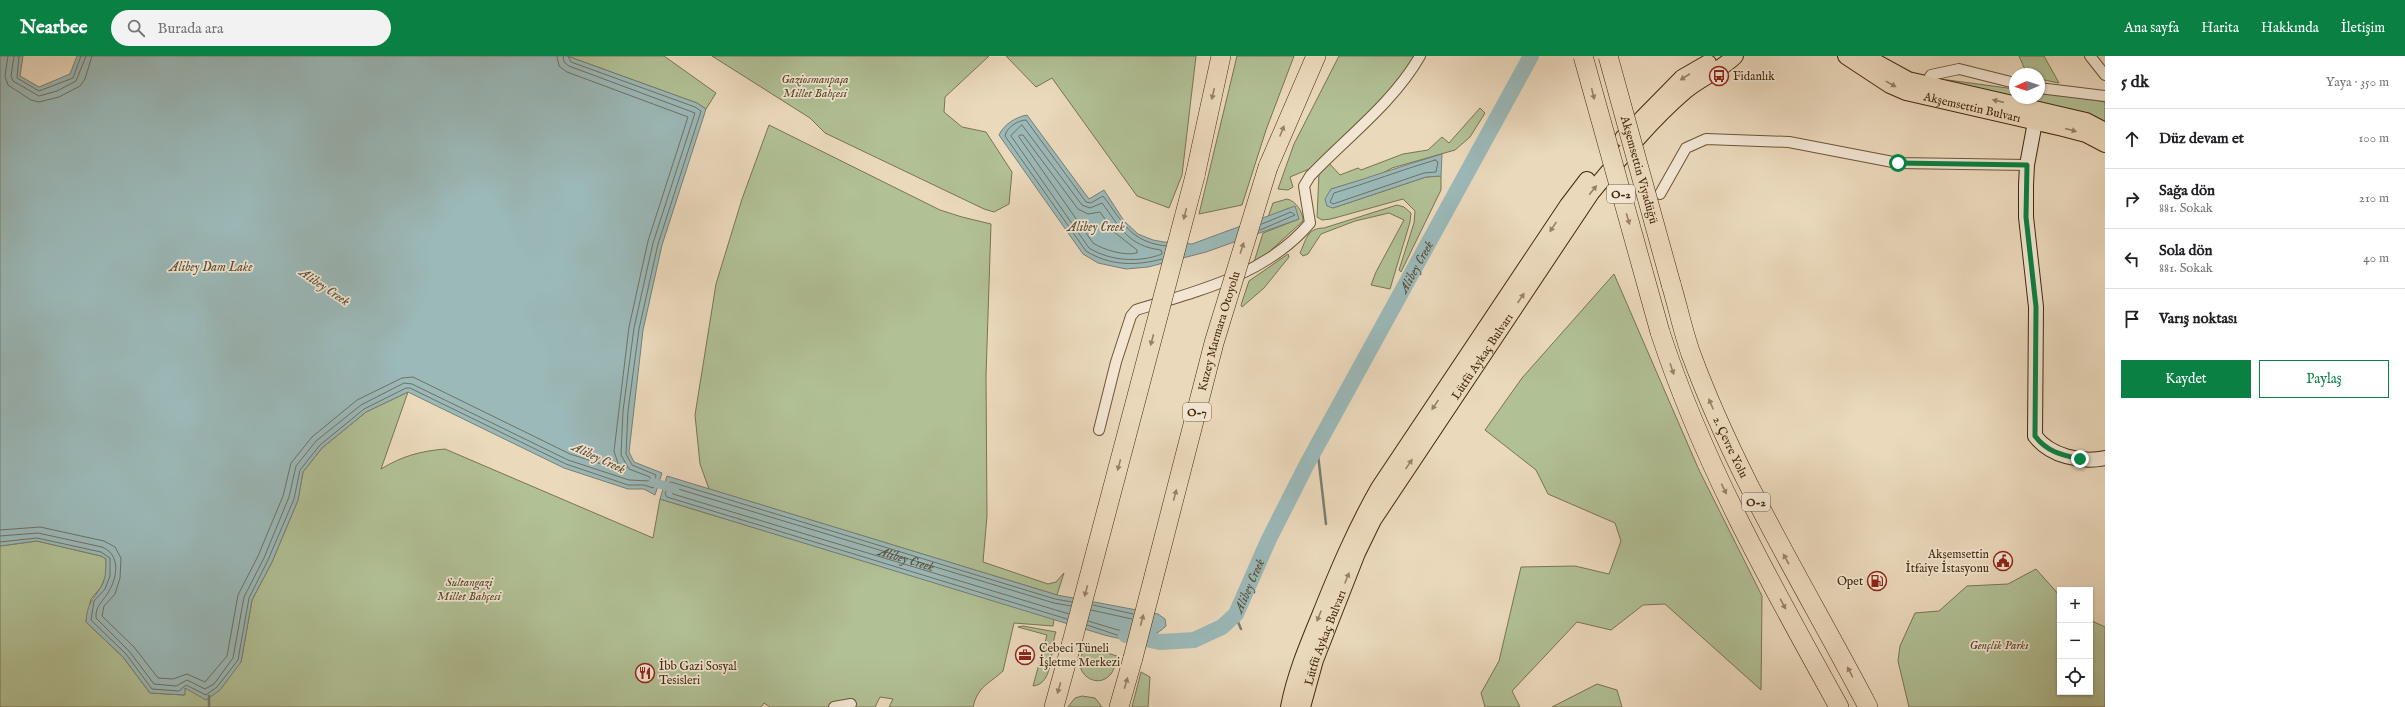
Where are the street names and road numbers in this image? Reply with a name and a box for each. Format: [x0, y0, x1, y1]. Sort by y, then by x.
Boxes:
street label: Akşemsettin Bulvarı [1921, 89, 2022, 126]
street label: Akşemsettin Viyadüğü [1617, 113, 1661, 225]
road number: O-2 [1607, 185, 1635, 203]
street label: Kuzey Marmara Otoyolu [1195, 269, 1244, 393]
street label: Lütfü Aykaç Bulvarı [1448, 311, 1517, 403]
road number: O-7 [1183, 403, 1211, 421]
street label: 2. Çevre Yolu [1709, 414, 1751, 481]
road number: O-2 [1742, 493, 1770, 511]
street label: Lütfü Aykaç Bulvarı [1301, 588, 1350, 687]

